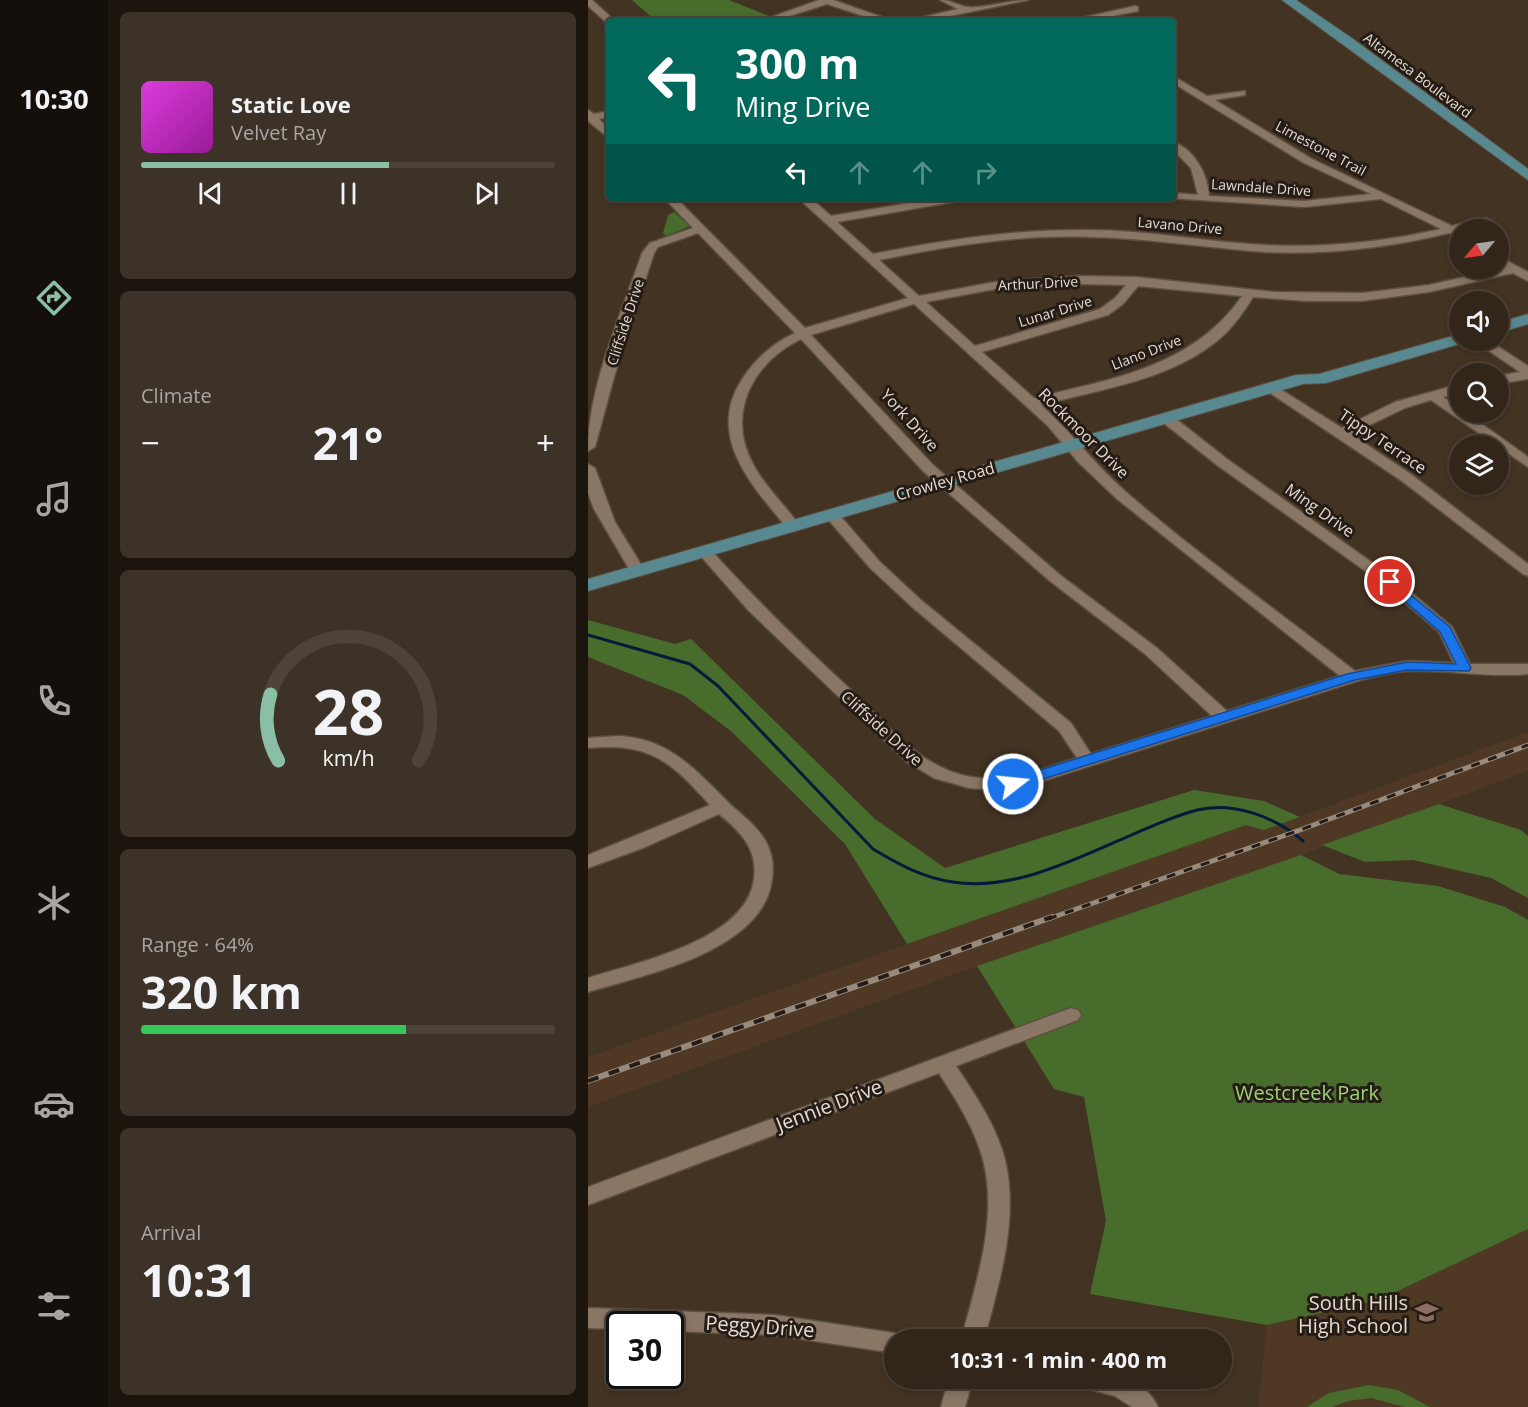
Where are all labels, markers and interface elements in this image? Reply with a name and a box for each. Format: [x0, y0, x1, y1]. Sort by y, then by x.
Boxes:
street label: Altamesa Boulevard [1360, 28, 1476, 122]
text: 300 m [735, 34, 859, 91]
icon: left [636, 42, 714, 120]
text: 10:30 [19, 80, 89, 117]
text: Ming Drive [735, 88, 870, 125]
text: Static Love [231, 89, 351, 119]
street label: Limestone Trail [1272, 116, 1370, 180]
text: Velvet Ray [231, 119, 326, 146]
icon: left [780, 156, 813, 189]
icon: ahead [843, 156, 876, 189]
icon: ahead [906, 156, 939, 189]
icon: right [969, 156, 1002, 189]
street label: Lawndale Drive [1210, 174, 1312, 200]
icon: previous [194, 177, 227, 210]
icon: pause [332, 177, 365, 210]
icon: next [470, 177, 503, 210]
street label: Lavano Drive [1137, 212, 1223, 238]
north arrow [1449, 219, 1509, 279]
map controls [1449, 219, 1509, 495]
street label: Arthur Drive [997, 271, 1079, 295]
street label: Cliffside Drive [602, 276, 648, 368]
icon: directions [33, 277, 75, 319]
street label: Lunar Drive [1016, 291, 1094, 331]
button: sound [1449, 291, 1509, 351]
street label: Llano Drive [1108, 330, 1184, 374]
button: search [1449, 363, 1509, 423]
text: Climate [141, 382, 212, 409]
street label: Rockmoor Drive [1034, 383, 1134, 483]
street label: York Drive [876, 384, 944, 456]
street label: Tippy Terrace [1335, 404, 1431, 478]
text: 21° [313, 412, 383, 473]
text: − [141, 420, 160, 465]
text: + [536, 420, 555, 465]
button: layers [1449, 435, 1509, 495]
street label: Crowley Road [893, 456, 997, 506]
icon: music [33, 478, 75, 520]
street label: Ming Drive [1281, 478, 1359, 542]
pin [1364, 556, 1415, 607]
icon: arrive [1373, 565, 1406, 598]
text: 28 [312, 668, 384, 753]
icon: phone [33, 680, 75, 722]
street label: Cliffside Drive [836, 685, 928, 771]
text: km/h [322, 743, 374, 772]
position arrow [981, 752, 1045, 816]
icon: climate [33, 882, 75, 924]
text: Range · 64% [141, 931, 254, 958]
text: 320 km [141, 961, 302, 1022]
street label: Jennie Drive [770, 1072, 886, 1138]
park label: Westcreek Park [1235, 1079, 1380, 1106]
icon: car [33, 1083, 75, 1125]
text: Arrival [141, 1219, 201, 1246]
text: 10:31 [141, 1249, 257, 1310]
icon: filters [33, 1285, 75, 1327]
place label: South Hills High School [1298, 1289, 1408, 1339]
school or university icon: South Hills High School [1413, 1300, 1439, 1326]
street label: Peggy Drive [705, 1309, 815, 1343]
speed limit sign: 30 [606, 1311, 684, 1389]
text: 10:31 · 1 min · 400 m [949, 1344, 1167, 1374]

